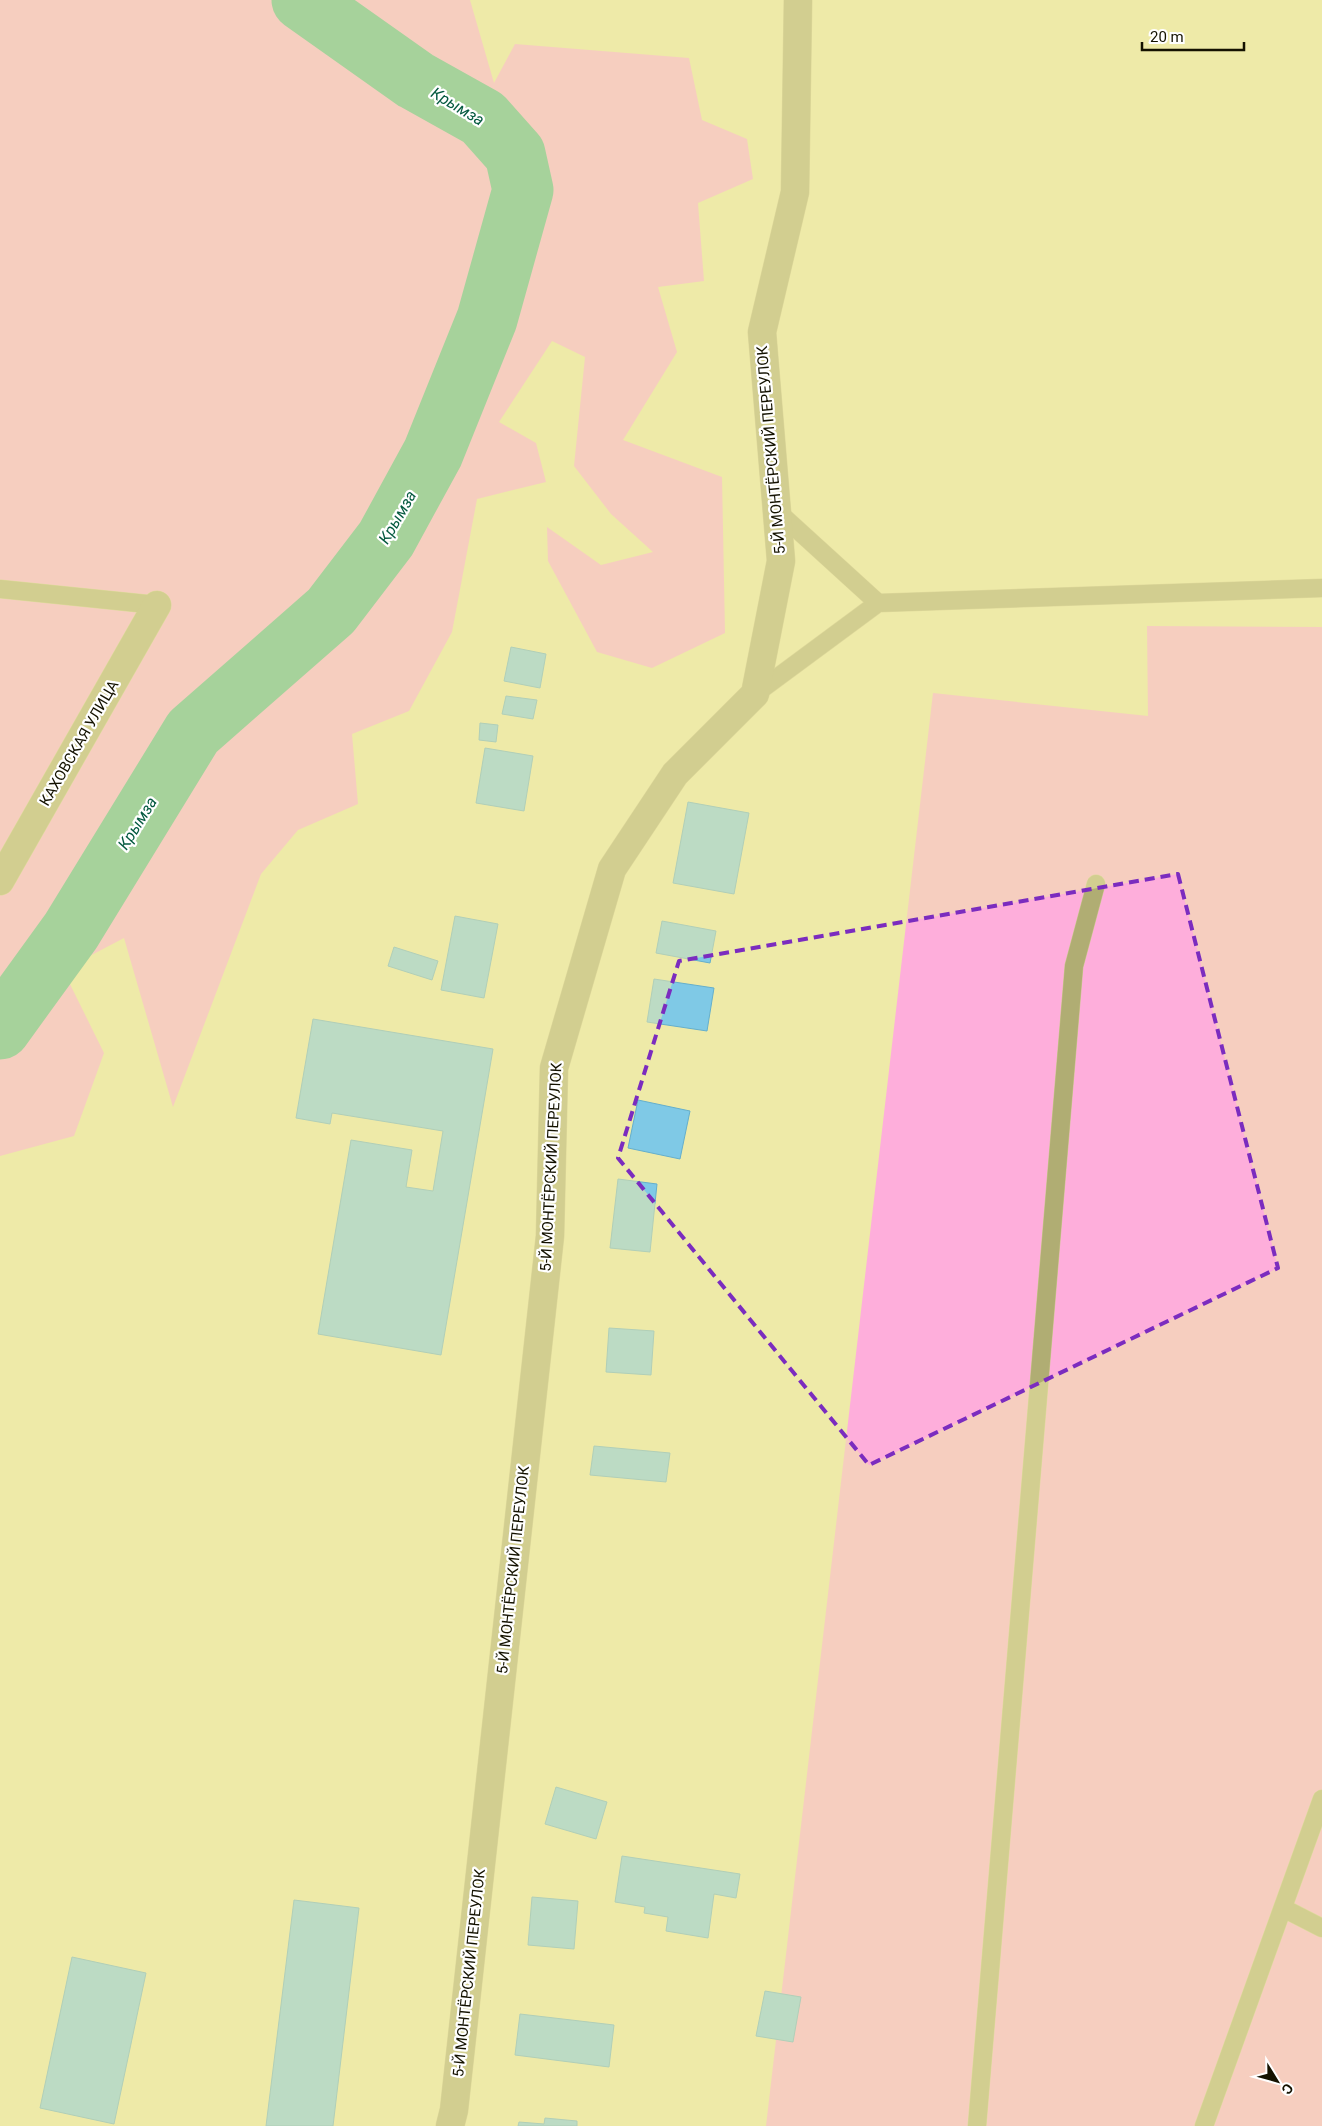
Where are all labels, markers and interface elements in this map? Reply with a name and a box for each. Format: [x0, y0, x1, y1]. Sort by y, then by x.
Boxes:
scale bar [1142, 20, 1244, 52]
text: 20 m [1150, 28, 1184, 46]
water label: Крымза [428, 83, 488, 130]
street label: 5-Й МОНТЁРСКИЙ ПЕРЕУЛОК [753, 345, 789, 555]
water label: Крымза [375, 487, 420, 547]
street label: КАХОВСКАЯ УЛИЦА [36, 677, 122, 809]
water label: Крымза [114, 793, 161, 853]
street label: 5-Й МОНТЁРСКИЙ ПЕРЕУЛОК [537, 1062, 565, 1272]
street label: 5-Й МОНТЁРСКИЙ ПЕРЕУЛОК [493, 1465, 533, 1675]
street label: 5-Й МОНТЁРСКИЙ ПЕРЕУЛОК [449, 1868, 489, 2078]
north arrow [1252, 2056, 1302, 2106]
text: С [1278, 2080, 1297, 2097]

